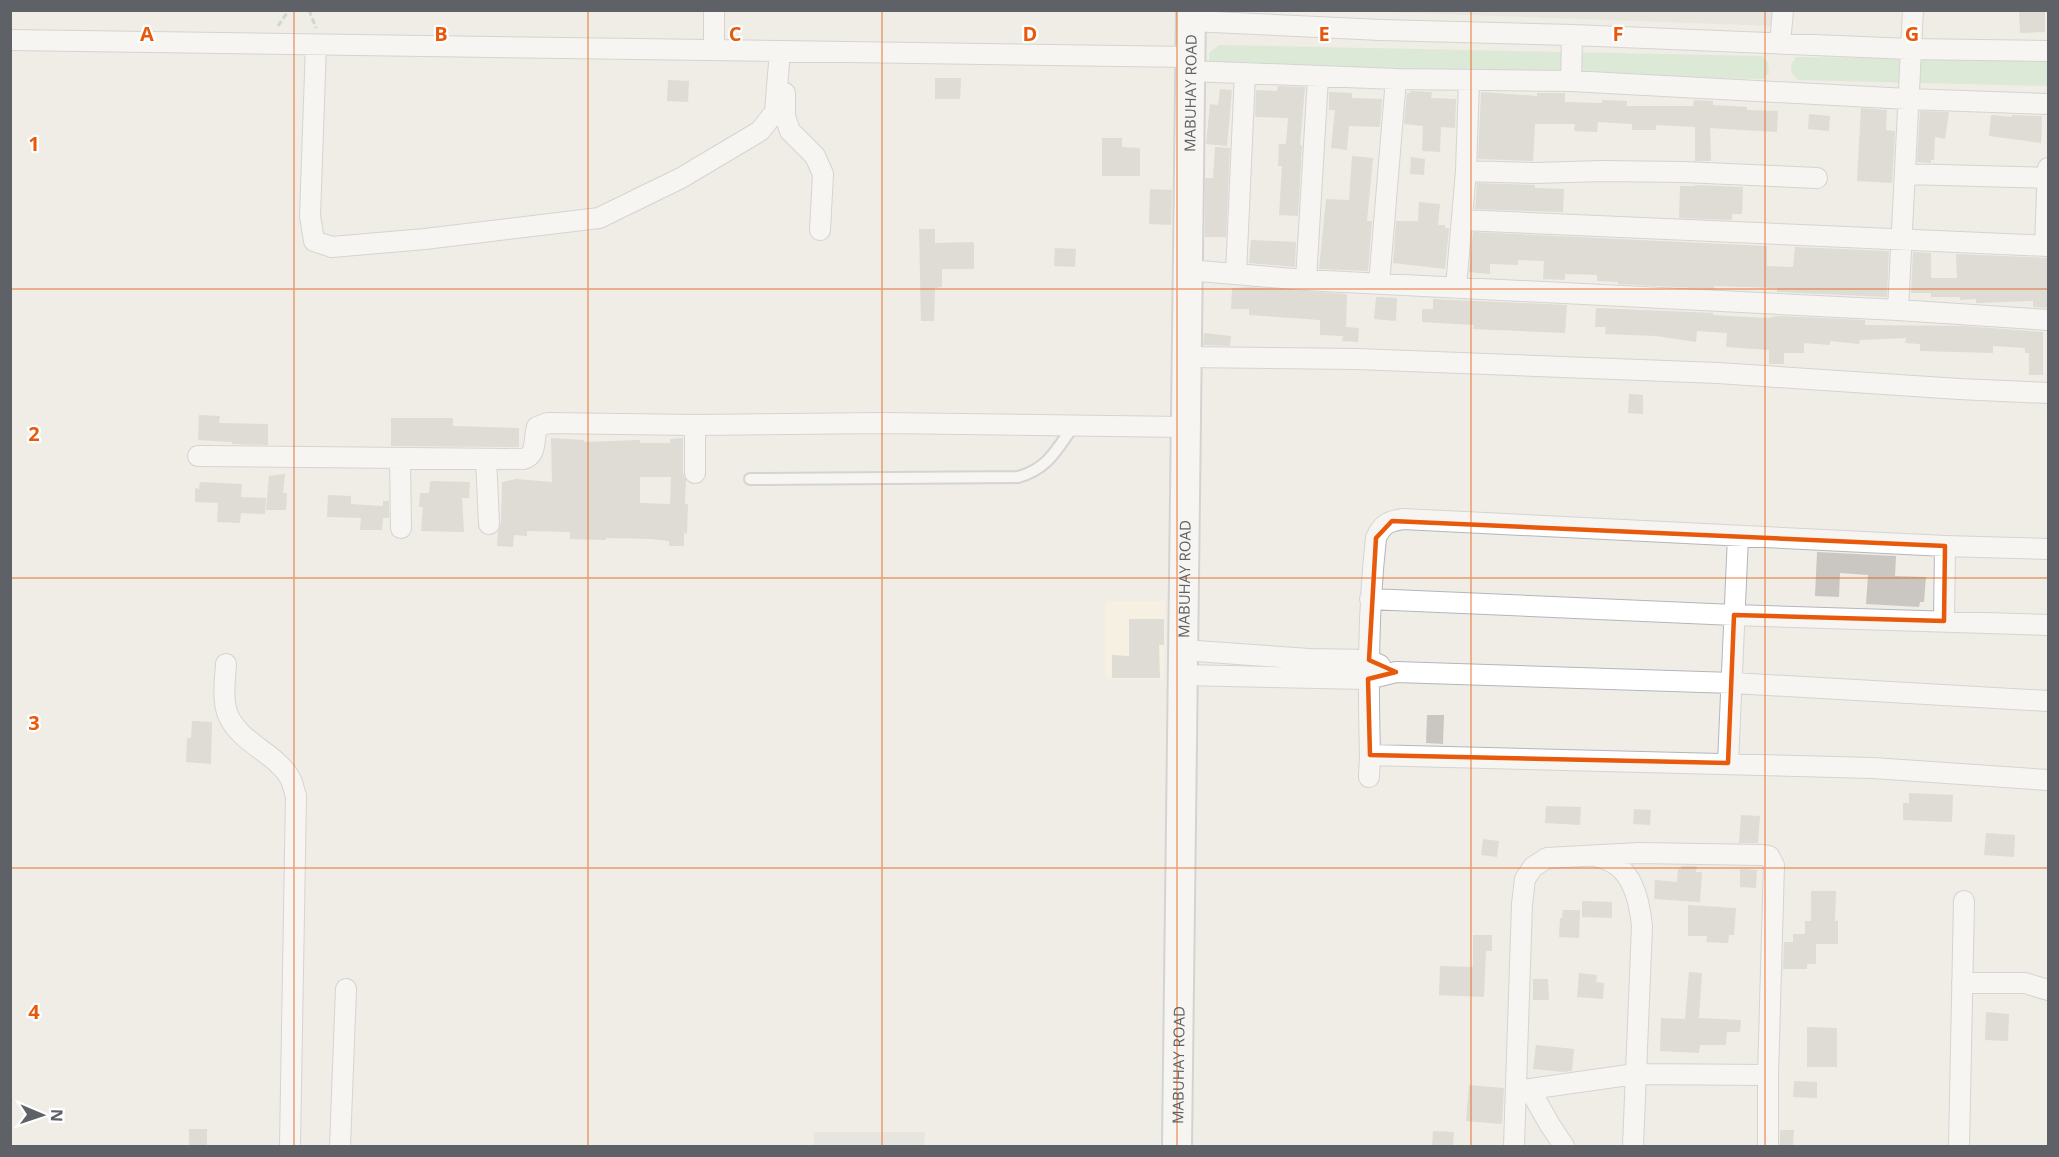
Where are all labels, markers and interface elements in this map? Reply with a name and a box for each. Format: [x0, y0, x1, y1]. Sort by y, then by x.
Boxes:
text: A [140, 20, 154, 47]
text: B [434, 20, 448, 47]
text: C [729, 20, 742, 47]
text: D [1023, 20, 1037, 47]
text: E [1318, 20, 1330, 47]
text: F [1613, 20, 1623, 47]
text: G [1905, 20, 1919, 47]
street label: MABUHAY ROAD [1179, 34, 1201, 152]
text: 1 [28, 130, 40, 157]
text: 2 [28, 420, 40, 447]
street label: MABUHAY ROAD [1173, 520, 1195, 638]
text: 3 [28, 709, 40, 736]
text: 4 [28, 998, 40, 1025]
street label: MABUHAY ROAD [1167, 1006, 1189, 1124]
north arrow [12, 1085, 72, 1145]
text: N [46, 1109, 68, 1122]

